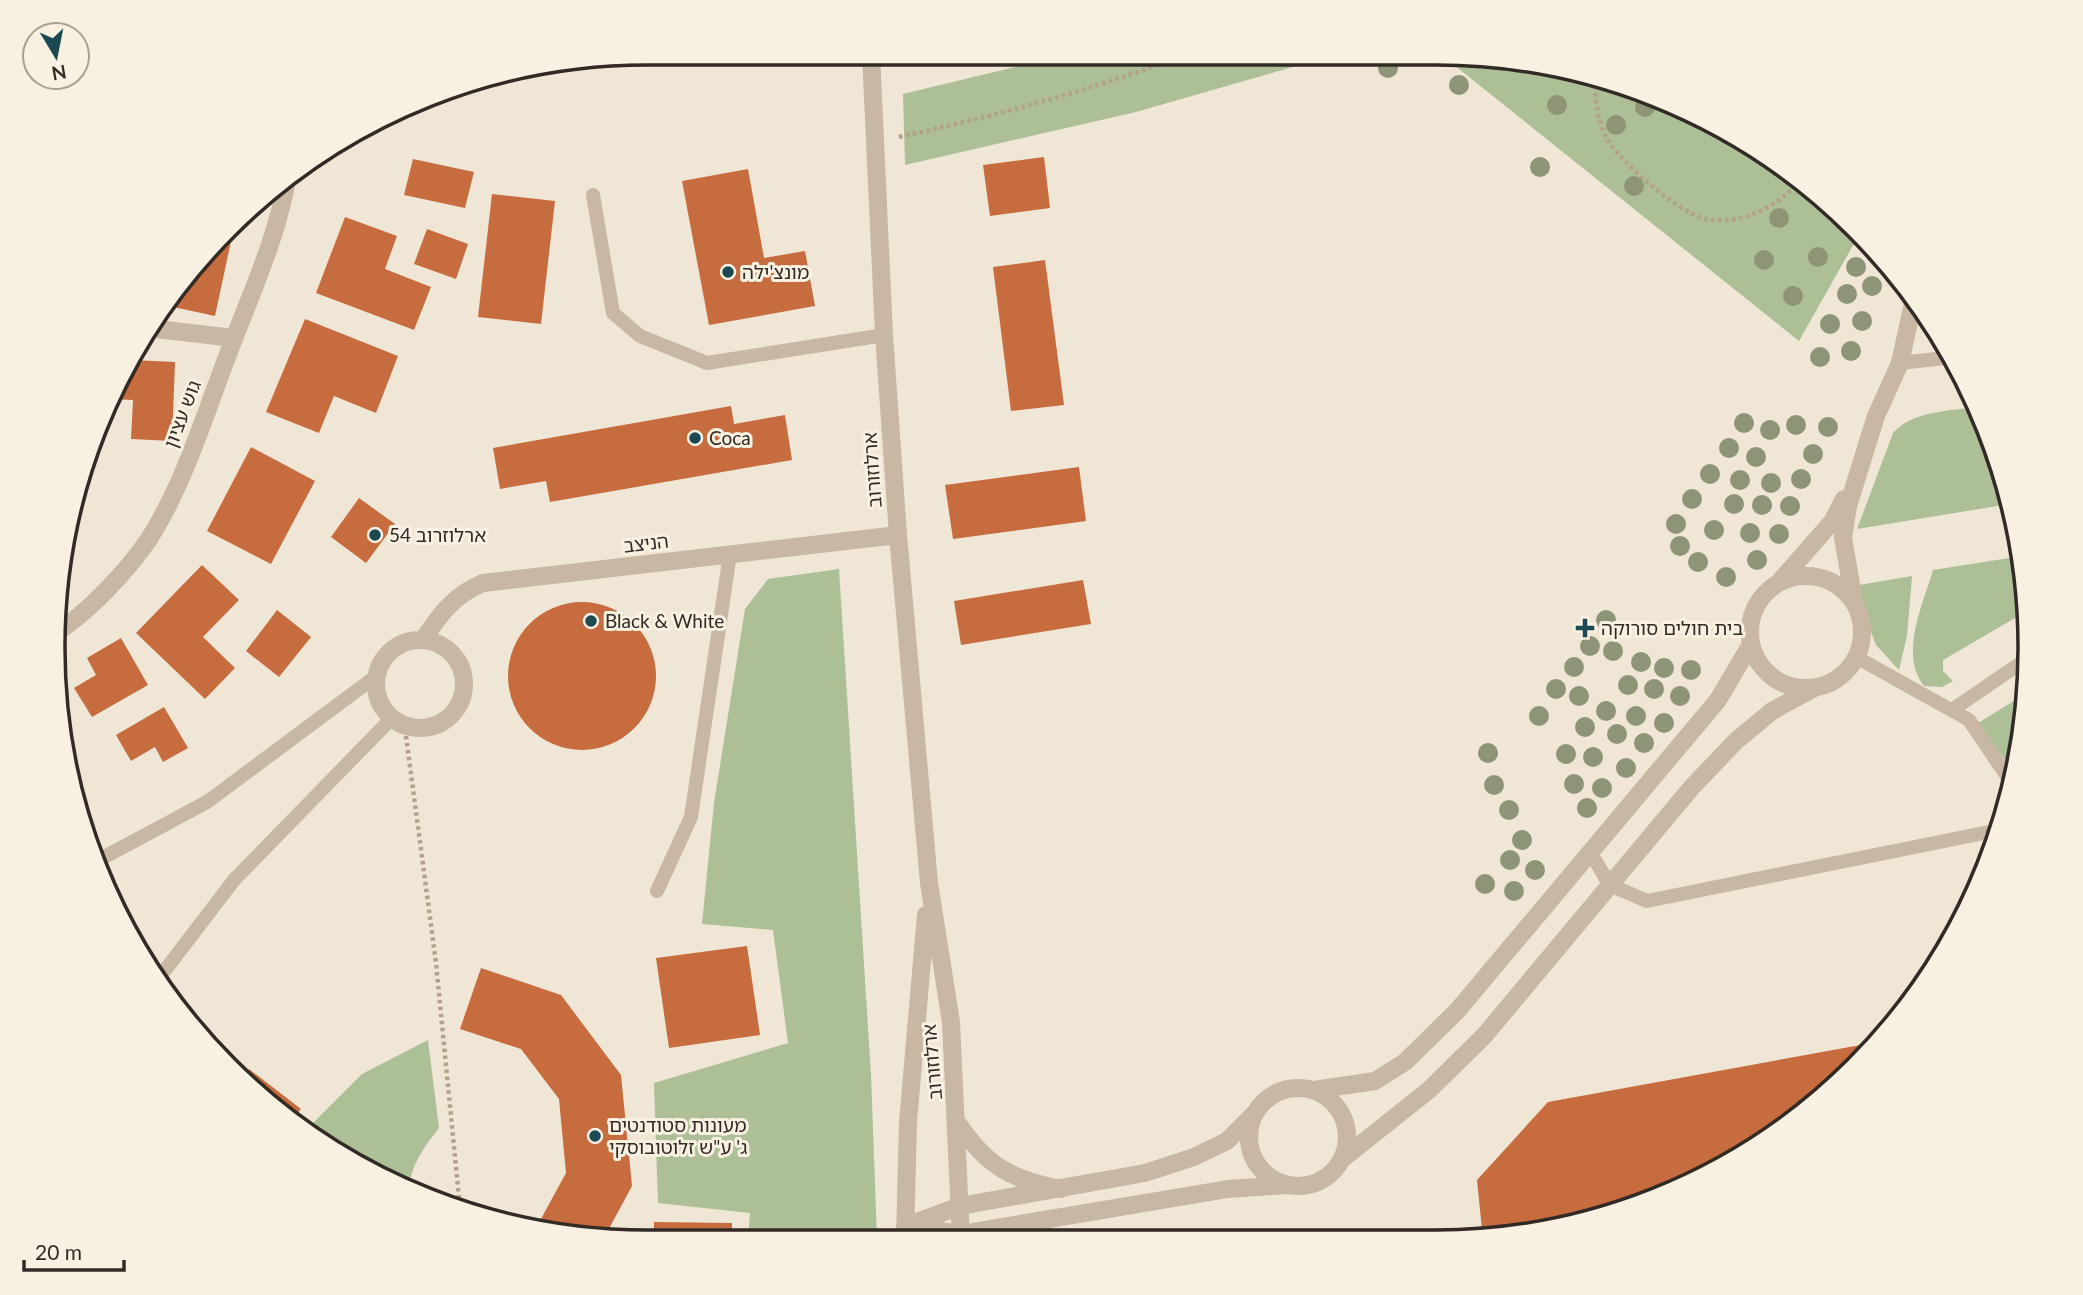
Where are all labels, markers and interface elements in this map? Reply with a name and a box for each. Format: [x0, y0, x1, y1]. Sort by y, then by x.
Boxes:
north arrow [21, 21, 91, 91]
text: N [50, 61, 68, 86]
place label: מונצ'ילה [742, 260, 809, 283]
marker: מונצ'ילה [720, 264, 736, 280]
street label: גוש עציון [158, 377, 205, 451]
place label: Coca [709, 426, 751, 449]
marker: Coca [687, 430, 703, 446]
street label: ארלוזורוב [857, 431, 886, 509]
place label: ארלוזרוב 54 [389, 523, 486, 546]
marker: ארלוזרוב 54 [367, 527, 383, 543]
street label: הניצב [622, 528, 670, 557]
place label: Black & White [605, 609, 724, 632]
marker: Black & White [583, 613, 599, 629]
place label: בית חולים סורוקה [1601, 616, 1743, 639]
marker: בית חולים סורוקה [1575, 618, 1595, 638]
street label: ארלוזורוב [917, 1023, 946, 1101]
place label: מעונות סטודנטים ג' ע"ש זלוטובוסקי [609, 1113, 747, 1158]
marker: מעונות סטודנטים ג' ע"ש זלוטובוסקי [587, 1128, 603, 1144]
scale bar [24, 1228, 124, 1272]
text: 20 m [35, 1239, 82, 1264]

